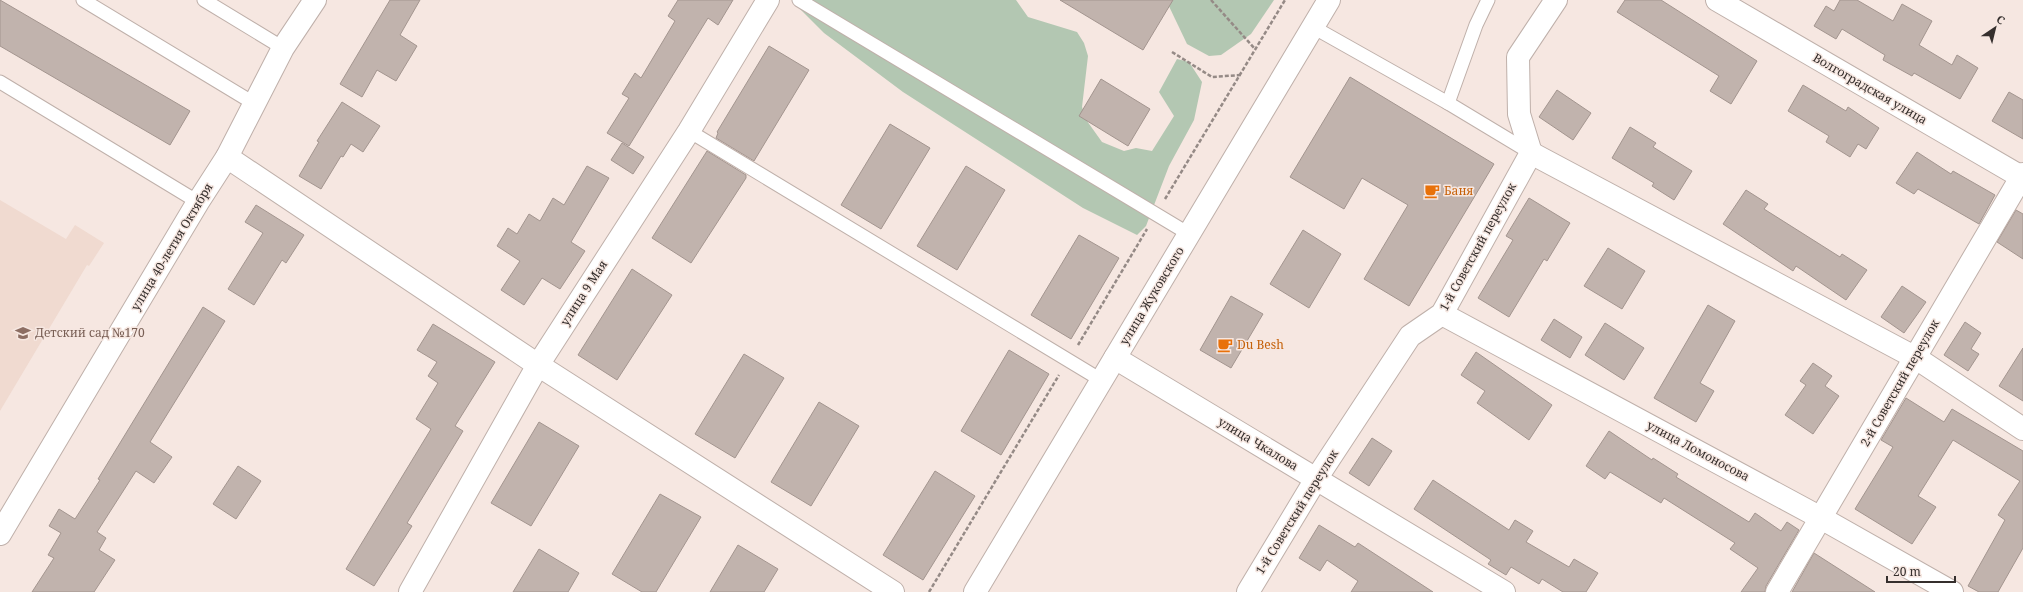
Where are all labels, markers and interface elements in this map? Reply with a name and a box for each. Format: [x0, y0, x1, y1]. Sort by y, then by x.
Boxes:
north arrow [1975, 8, 2015, 48]
text: С [1994, 11, 2008, 28]
street label: Волгоградская улица [1810, 49, 1931, 128]
street label: 1-й Советский переулок [1435, 179, 1520, 314]
street label: улица 40-летия Октября [127, 180, 217, 314]
cafe icon: Баня [1423, 182, 1441, 200]
place label: Баня [1444, 182, 1473, 199]
street label: улица Жуковского [1115, 243, 1188, 348]
street label: улица 9 Мая [556, 256, 611, 329]
street label: 2-й Советский переулок [1856, 315, 1943, 449]
school or university icon: Детский сад №170 [14, 324, 32, 342]
place label: Детский сад №170 [35, 324, 145, 341]
cafe icon: Du Besh [1216, 336, 1234, 354]
place label: Du Besh [1237, 336, 1284, 353]
street label: улица Чкалова [1215, 413, 1302, 474]
street label: улица Ломоносова [1644, 416, 1753, 485]
street label: 1-й Советский переулок [1251, 445, 1342, 577]
scale bar [1887, 558, 1955, 584]
text: 20 m [1893, 563, 1921, 580]

